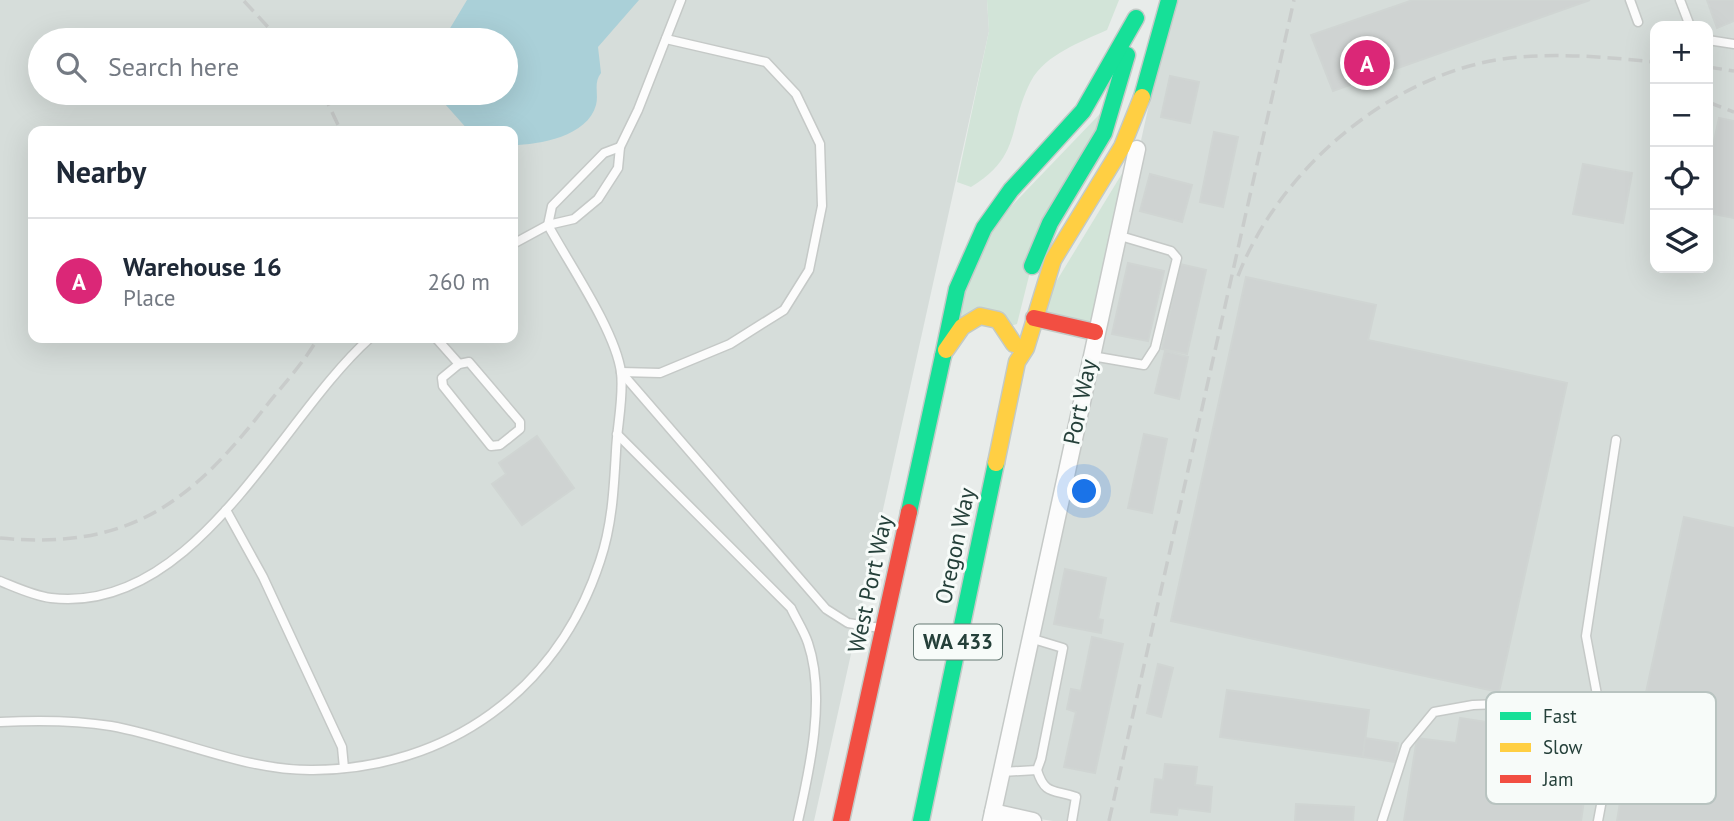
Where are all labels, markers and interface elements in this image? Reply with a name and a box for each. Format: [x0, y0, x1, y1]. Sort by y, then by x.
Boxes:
map controls [1650, 21, 1713, 273]
button: + [1650, 21, 1713, 84]
search box [28, 28, 518, 105]
pin: A [1344, 37, 1390, 89]
icon: search [52, 48, 90, 86]
text: Search here [108, 50, 239, 83]
button: − [1650, 84, 1713, 147]
button: locate [1650, 147, 1713, 210]
text: Nearby [56, 152, 146, 191]
button: layers [1650, 210, 1713, 273]
text: Warehouse 16 [123, 250, 282, 283]
text: A [72, 267, 86, 296]
text: 260 m [428, 267, 490, 296]
text: Place [123, 283, 176, 312]
street label: Port Way [1056, 356, 1103, 447]
your location [1067, 474, 1101, 508]
street label: Oregon Way [928, 485, 981, 607]
street label: West Port Way [841, 512, 898, 655]
road number: WA 433 [914, 624, 1002, 660]
legend [1486, 692, 1716, 804]
text: Fast [1543, 704, 1577, 728]
text: Slow [1543, 735, 1583, 759]
text: Jam [1542, 767, 1573, 791]

